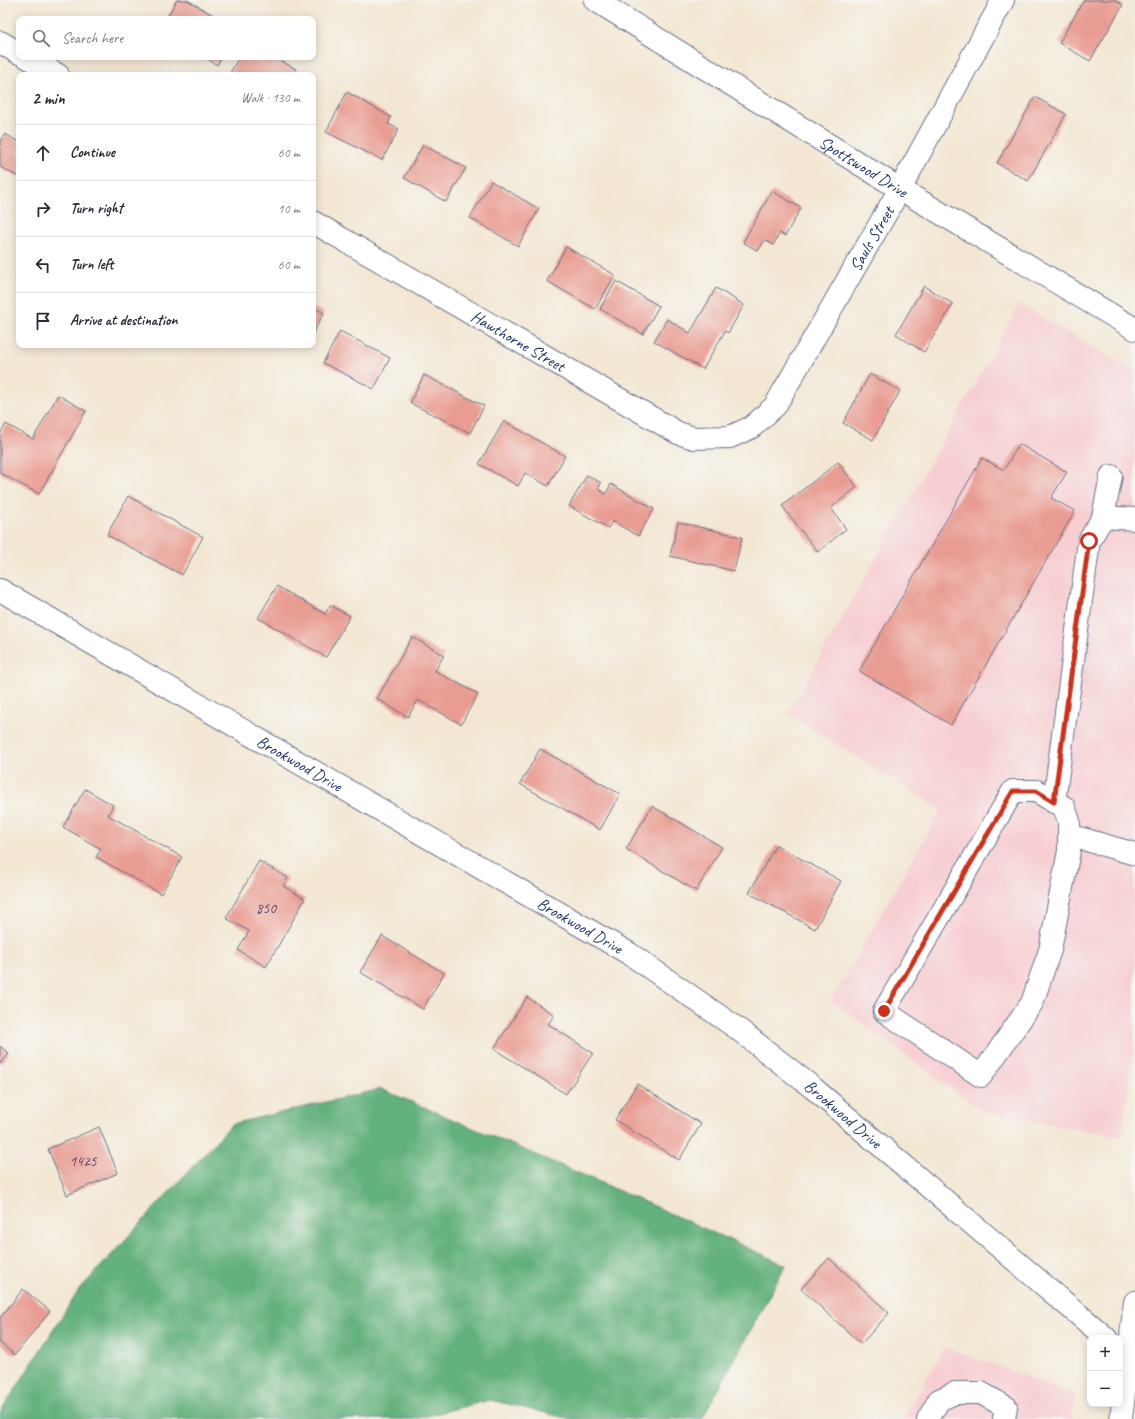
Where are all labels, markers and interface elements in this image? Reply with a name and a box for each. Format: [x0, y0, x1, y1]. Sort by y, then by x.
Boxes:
search box [16, 16, 316, 60]
icon: search [30, 27, 52, 49]
text: Search here [62, 29, 123, 48]
text: 2 min [32, 88, 65, 109]
text: Walk · 130 m [241, 90, 300, 106]
street label: Spottswood Drive [815, 132, 913, 203]
icon: ahead [32, 142, 54, 164]
text: Continue [70, 143, 115, 162]
text: 60 m [278, 145, 300, 161]
icon: right [32, 198, 54, 220]
text: Turn right [70, 199, 123, 218]
text: 10 m [278, 201, 300, 217]
street label: Sauls Street [845, 201, 900, 275]
icon: left [32, 254, 54, 276]
text: Turn left [70, 255, 113, 274]
text: 60 m [278, 257, 300, 273]
street label: Hawthorne Street [467, 306, 571, 378]
icon: arrive [32, 310, 54, 332]
text: Arrive at destination [70, 311, 177, 330]
route start [1080, 532, 1098, 550]
street label: Brookwood Drive [253, 731, 347, 797]
street label: Brookwood Drive [533, 893, 628, 959]
house number: 850 [256, 899, 277, 918]
route end [875, 1002, 893, 1020]
street label: Brookwood Drive [800, 1075, 887, 1154]
house number: 1425 [69, 1152, 98, 1171]
map controls [1087, 1335, 1123, 1407]
button: + [1087, 1335, 1123, 1371]
button: − [1087, 1371, 1123, 1407]

